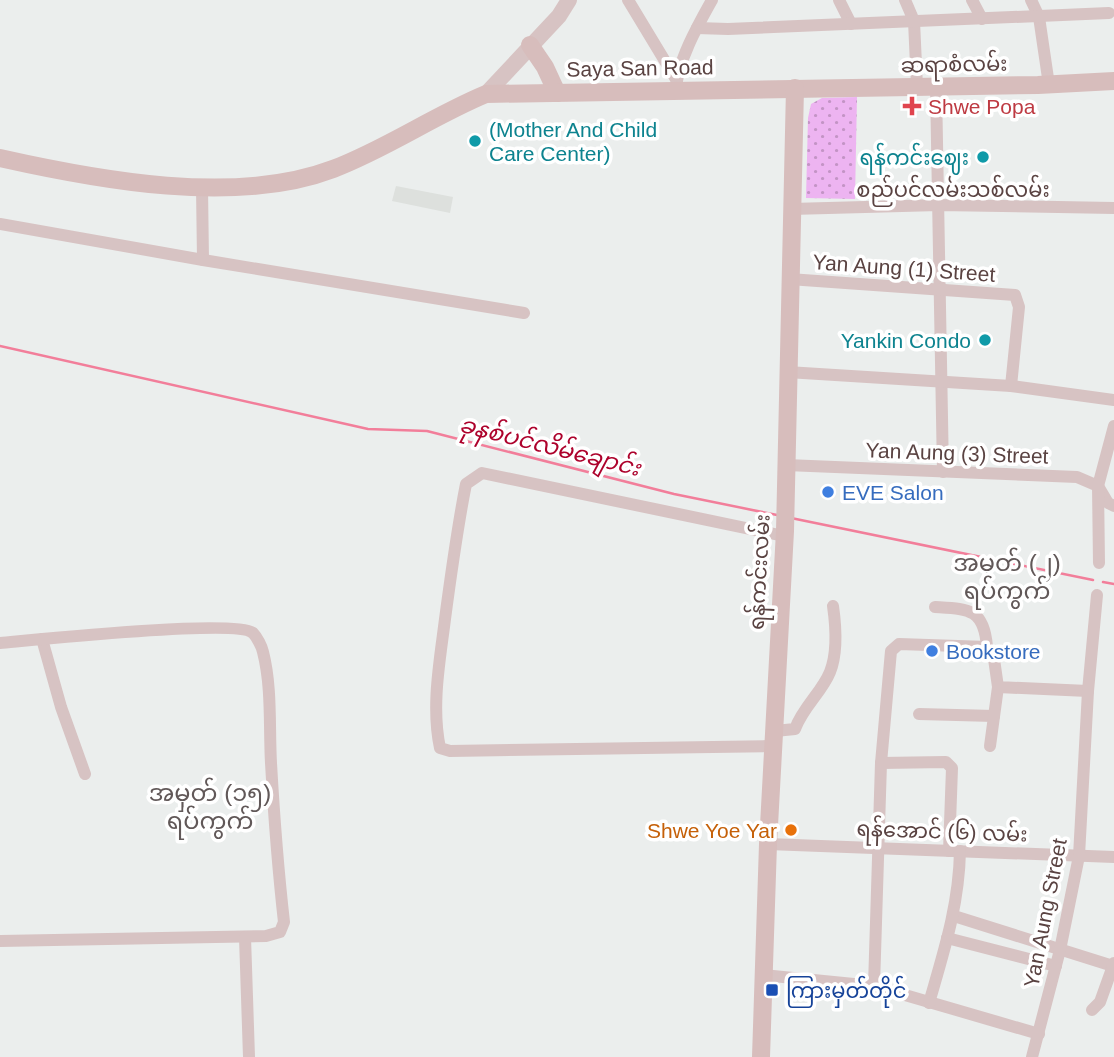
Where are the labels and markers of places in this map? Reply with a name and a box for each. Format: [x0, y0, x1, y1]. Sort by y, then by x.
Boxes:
place label: Shwe Popa [928, 95, 1036, 118]
marker: Shwe Popa [902, 96, 922, 116]
place label: (Mother And Child Care Center) [489, 118, 657, 165]
marker: (Mother And Child Care Center) [467, 133, 483, 149]
place label: ရန်ကင်းဈေး [860, 142, 969, 175]
marker: ရန်ကင်းဈေး [975, 149, 991, 165]
place label: Yankin Condo [841, 329, 971, 352]
marker: Yankin Condo [977, 332, 993, 348]
place label: EVE Salon [842, 481, 944, 504]
marker: EVE Salon [820, 484, 836, 500]
place label: Bookstore [946, 640, 1041, 663]
marker: Bookstore [924, 643, 940, 659]
place label: Shwe Yoe Yar [647, 819, 777, 842]
marker: Shwe Yoe Yar [783, 822, 799, 838]
place label: ကြားမှတ်တိုင် [786, 975, 906, 1008]
marker: ကြားမှတ်တိုင် [764, 982, 780, 998]

